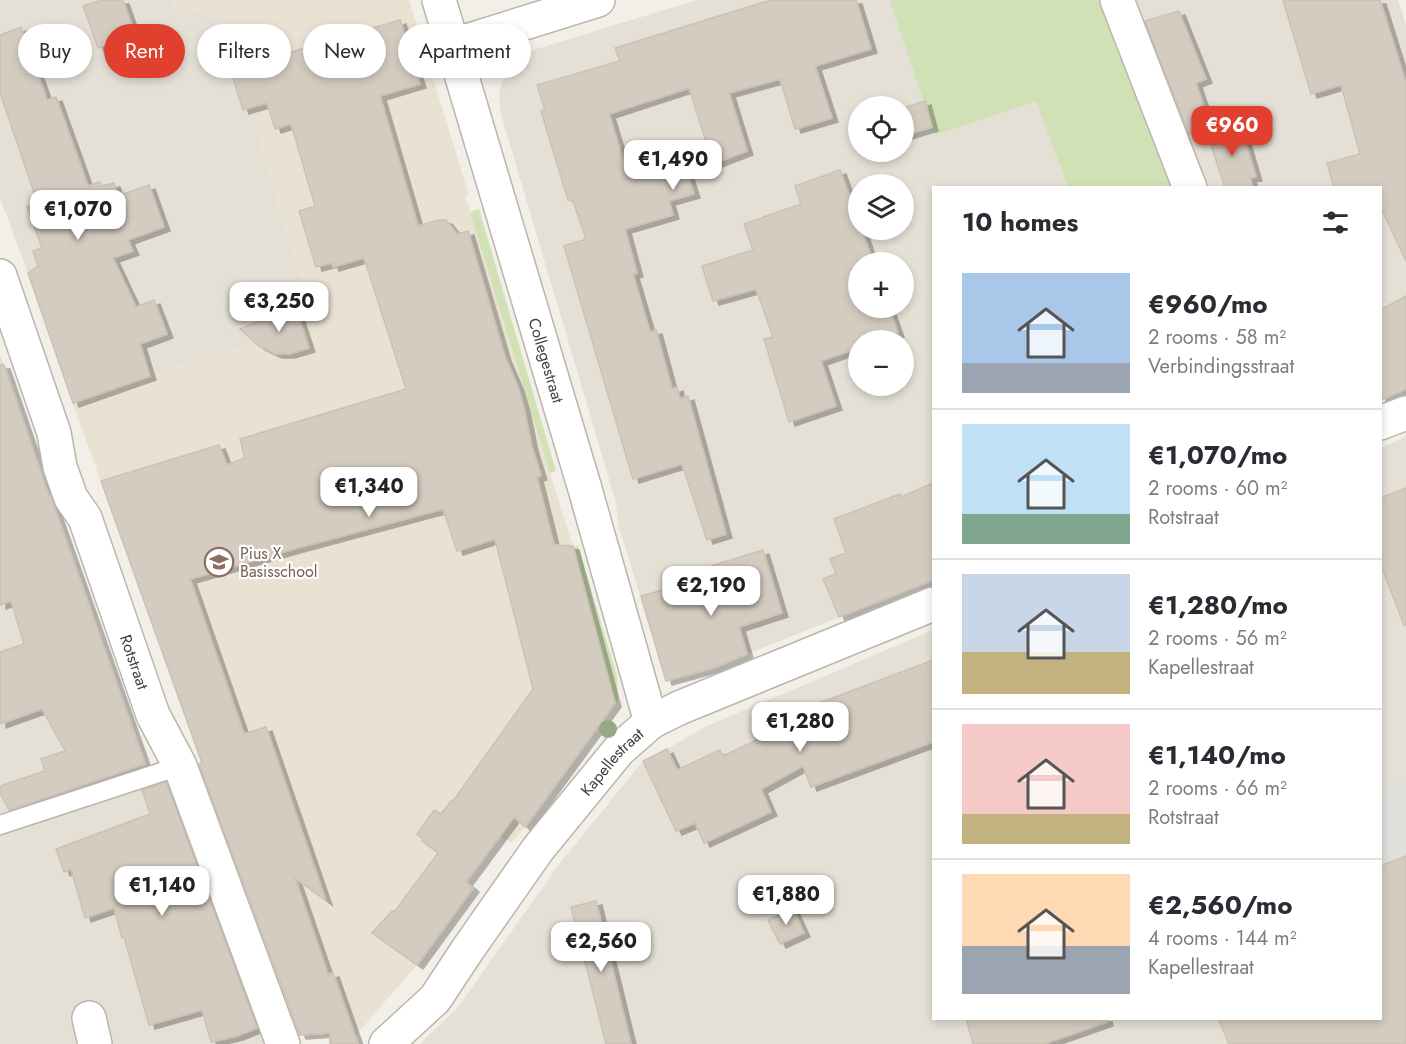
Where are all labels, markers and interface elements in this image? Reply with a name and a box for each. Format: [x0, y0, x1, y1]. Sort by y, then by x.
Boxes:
chip: Buy [18, 24, 92, 78]
chip: Rent [104, 24, 185, 78]
chip: Filters [197, 24, 291, 78]
chip: New [303, 24, 386, 78]
chip: Apartment [398, 24, 531, 78]
map controls [848, 96, 914, 396]
button: locate [848, 96, 914, 162]
pin: €960 [1196, 106, 1268, 157]
text: €960 [1205, 111, 1259, 140]
pin: €1,490 [624, 140, 722, 191]
text: €1,490 [638, 145, 708, 174]
button: layers [848, 174, 914, 240]
pin: €1,070 [29, 190, 127, 241]
text: €1,070 [44, 195, 112, 224]
text: 10 homes [962, 203, 1078, 241]
icon: filters [1319, 206, 1352, 239]
button: + [848, 252, 914, 318]
pin: €3,250 [230, 282, 328, 333]
text: €960/mo [1148, 285, 1268, 323]
text: €3,250 [244, 287, 314, 316]
icon: home [1010, 297, 1082, 369]
street label: Collegestraat [523, 315, 570, 406]
text: 2 rooms · 58 m² [1148, 323, 1286, 352]
button: − [848, 330, 914, 396]
text: Verbindingsstraat [1148, 352, 1294, 381]
text: €1,070/mo [1148, 436, 1287, 474]
icon: home [1010, 448, 1082, 520]
pin: €1,340 [320, 467, 418, 518]
text: €1,340 [334, 472, 404, 501]
text: 2 rooms · 60 m² [1148, 474, 1287, 503]
text: Rotstraat [1148, 503, 1219, 532]
place label: Pius X Basisschool [240, 542, 317, 583]
school or university icon: Pius X Basisschool [203, 546, 235, 578]
pin: €2,190 [662, 566, 760, 617]
text: €2,190 [676, 571, 746, 600]
text: €1,280/mo [1148, 586, 1288, 624]
icon: home [1010, 598, 1082, 670]
text: 2 rooms · 56 m² [1148, 624, 1287, 653]
street label: Rotstraat [115, 631, 155, 692]
text: Kapellestraat [1148, 653, 1254, 682]
pin: €1,280 [751, 702, 849, 753]
text: €1,280 [766, 707, 834, 736]
street label: Kapellestraat [575, 722, 649, 800]
text: €1,140/mo [1148, 736, 1286, 774]
icon: home [1010, 748, 1082, 820]
text: 2 rooms · 66 m² [1148, 774, 1287, 803]
text: Rotstraat [1148, 803, 1219, 832]
pin: €1,140 [113, 866, 211, 917]
text: €1,140 [128, 871, 196, 900]
pin: €1,880 [737, 875, 835, 926]
text: €1,880 [752, 880, 820, 909]
text: €2,560/mo [1148, 886, 1293, 924]
icon: home [1010, 898, 1082, 970]
pin: €2,560 [552, 922, 650, 973]
text: 4 rooms · 144 m² [1148, 924, 1297, 953]
text: €2,560 [565, 927, 637, 956]
text: Kapellestraat [1148, 953, 1254, 982]

